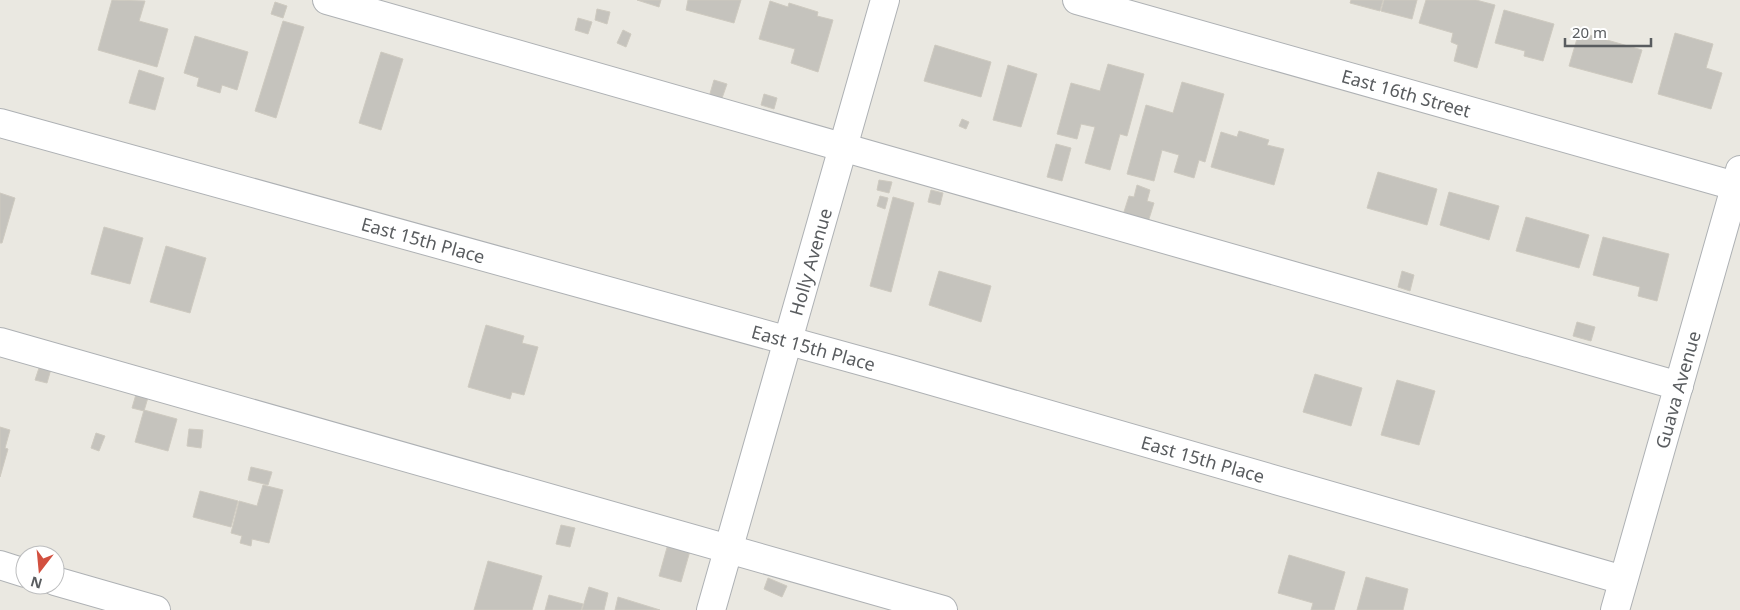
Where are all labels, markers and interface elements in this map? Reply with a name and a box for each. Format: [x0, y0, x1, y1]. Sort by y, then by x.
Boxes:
scale bar [1565, 15, 1651, 47]
text: 20 m [1572, 22, 1607, 42]
street label: East 16th Street [1339, 63, 1474, 123]
street label: Holly Avenue [784, 205, 837, 318]
street label: East 15th Place [359, 211, 488, 268]
street label: East 15th Place [749, 319, 878, 376]
street label: Guava Avenue [1649, 328, 1706, 451]
street label: East 15th Place [1138, 430, 1267, 488]
north arrow [15, 545, 65, 595]
text: N [28, 572, 44, 594]

